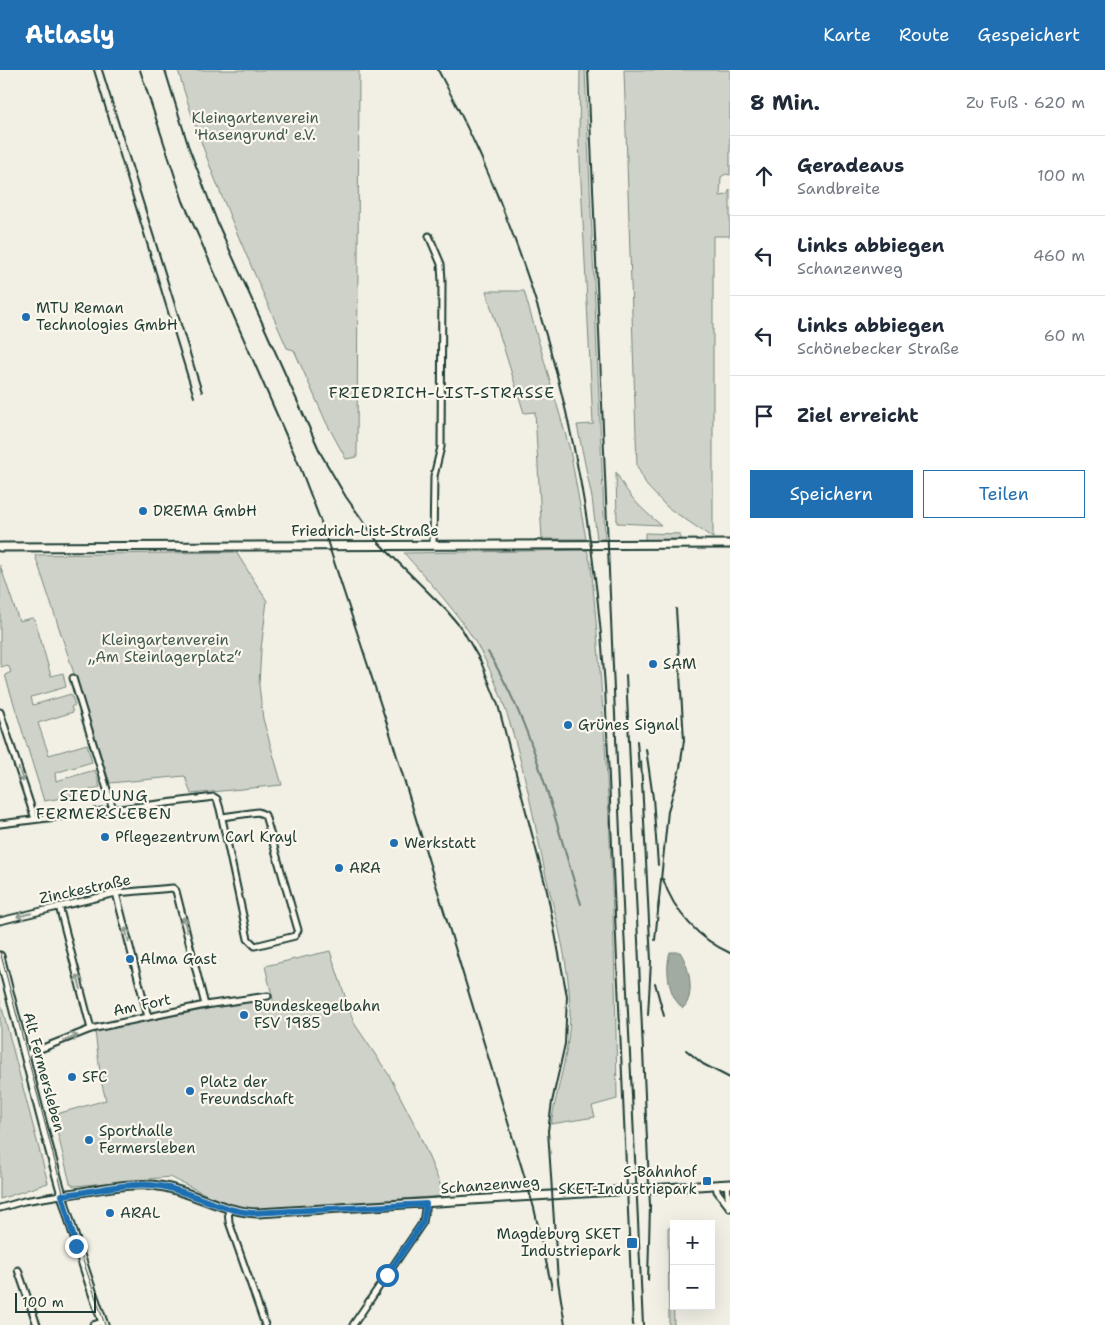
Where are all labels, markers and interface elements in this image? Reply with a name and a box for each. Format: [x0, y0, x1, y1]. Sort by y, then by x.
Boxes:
text: Atlasly [25, 19, 115, 51]
text: Karte [823, 23, 871, 47]
text: Route [899, 23, 950, 47]
text: Gespeichert [978, 23, 1080, 47]
text: 8 Min. [750, 89, 820, 117]
text: Zu Fuß · 620 m [966, 92, 1085, 113]
park label: Kleingartenverein 'Hasengrund' e.V. [191, 108, 319, 145]
text: Geradeaus [797, 153, 904, 178]
icon: ahead [750, 162, 778, 190]
text: 100 m [1037, 165, 1085, 186]
text: Sandbreite [797, 178, 880, 199]
text: Links abbiegen [797, 233, 944, 258]
icon: left [750, 242, 778, 270]
text: 460 m [1033, 245, 1085, 266]
text: Schanzenweg [797, 258, 903, 279]
place label: MTU Reman Technologies GmbH [36, 298, 178, 335]
marker: MTU Reman Technologies GmbH [20, 311, 32, 323]
text: Links abbiegen [797, 313, 944, 338]
icon: left [750, 322, 778, 350]
text: 60 m [1044, 325, 1085, 346]
text: Schönebecker Straße [797, 338, 959, 359]
district label: FRIEDRICH-LIST-STRASSE [329, 382, 555, 403]
icon: arrive [750, 402, 778, 430]
text: Ziel erreicht [797, 403, 918, 428]
button: Speichern [750, 470, 913, 518]
button: Teilen [923, 470, 1085, 518]
place label: DREMA GmbH [153, 501, 257, 521]
marker: DREMA GmbH [137, 505, 149, 517]
street label: Friedrich-List-Straße [291, 521, 439, 541]
park label: Kleingartenverein „Am Steinlagerplatz“ [88, 630, 241, 667]
place label: SAM [663, 654, 696, 674]
marker: SAM [647, 658, 659, 670]
place label: Grünes Signal [578, 715, 680, 735]
marker: Grünes Signal [562, 719, 574, 731]
one-way arrow [16, 767, 26, 783]
district label: SIEDLUNG FERMERSLEBEN [36, 785, 172, 824]
place label: Pflegezentrum Carl Krayl [115, 827, 297, 847]
marker: Pflegezentrum Carl Krayl [99, 831, 111, 843]
place label: Werkstatt [404, 833, 476, 853]
marker: Werkstatt [388, 837, 400, 849]
place label: ARA [349, 858, 381, 878]
marker: ARA [333, 862, 345, 874]
street label: Zinckestraße [37, 870, 133, 908]
one-way arrow [17, 911, 33, 920]
one-way arrow [180, 917, 189, 933]
one-way arrow [122, 928, 131, 944]
place label: Alma Gast [140, 949, 217, 969]
marker: Alma Gast [124, 953, 136, 965]
one-way arrow [73, 974, 83, 990]
street label: Am Fort [111, 989, 173, 1021]
place label: Bundeskegelbahn FSV 1985 [254, 996, 380, 1033]
marker: Bundeskegelbahn FSV 1985 [238, 1009, 250, 1021]
street label: Alt Fermersleben [18, 1010, 70, 1134]
one-way arrow [63, 1032, 78, 1042]
place label: SFC [82, 1067, 107, 1087]
marker: SFC [66, 1071, 78, 1083]
place label: Platz der Freundschaft [200, 1072, 294, 1109]
marker: Platz der Freundschaft [184, 1085, 196, 1097]
place label: Sporthalle Fermersleben [99, 1121, 195, 1158]
marker: Sporthalle Fermersleben [83, 1134, 95, 1146]
place label: S-Bahnhof SKET-Industriepark [558, 1162, 698, 1199]
street label: Schanzenweg [440, 1172, 540, 1198]
marker: S-Bahnhof SKET-Industriepark [701, 1175, 713, 1187]
place label: ARAL [120, 1203, 160, 1223]
marker: ARAL [104, 1207, 116, 1219]
map controls [670, 1220, 715, 1310]
button: + [670, 1220, 715, 1265]
place label: Magdeburg SKET Industriepark [497, 1224, 621, 1261]
route end [65, 1235, 88, 1258]
marker: Magdeburg SKET Industriepark [625, 1236, 639, 1250]
route start [376, 1264, 399, 1287]
button: − [670, 1265, 715, 1310]
scale bar [15, 1290, 96, 1313]
text: 100 m [22, 1293, 64, 1311]

